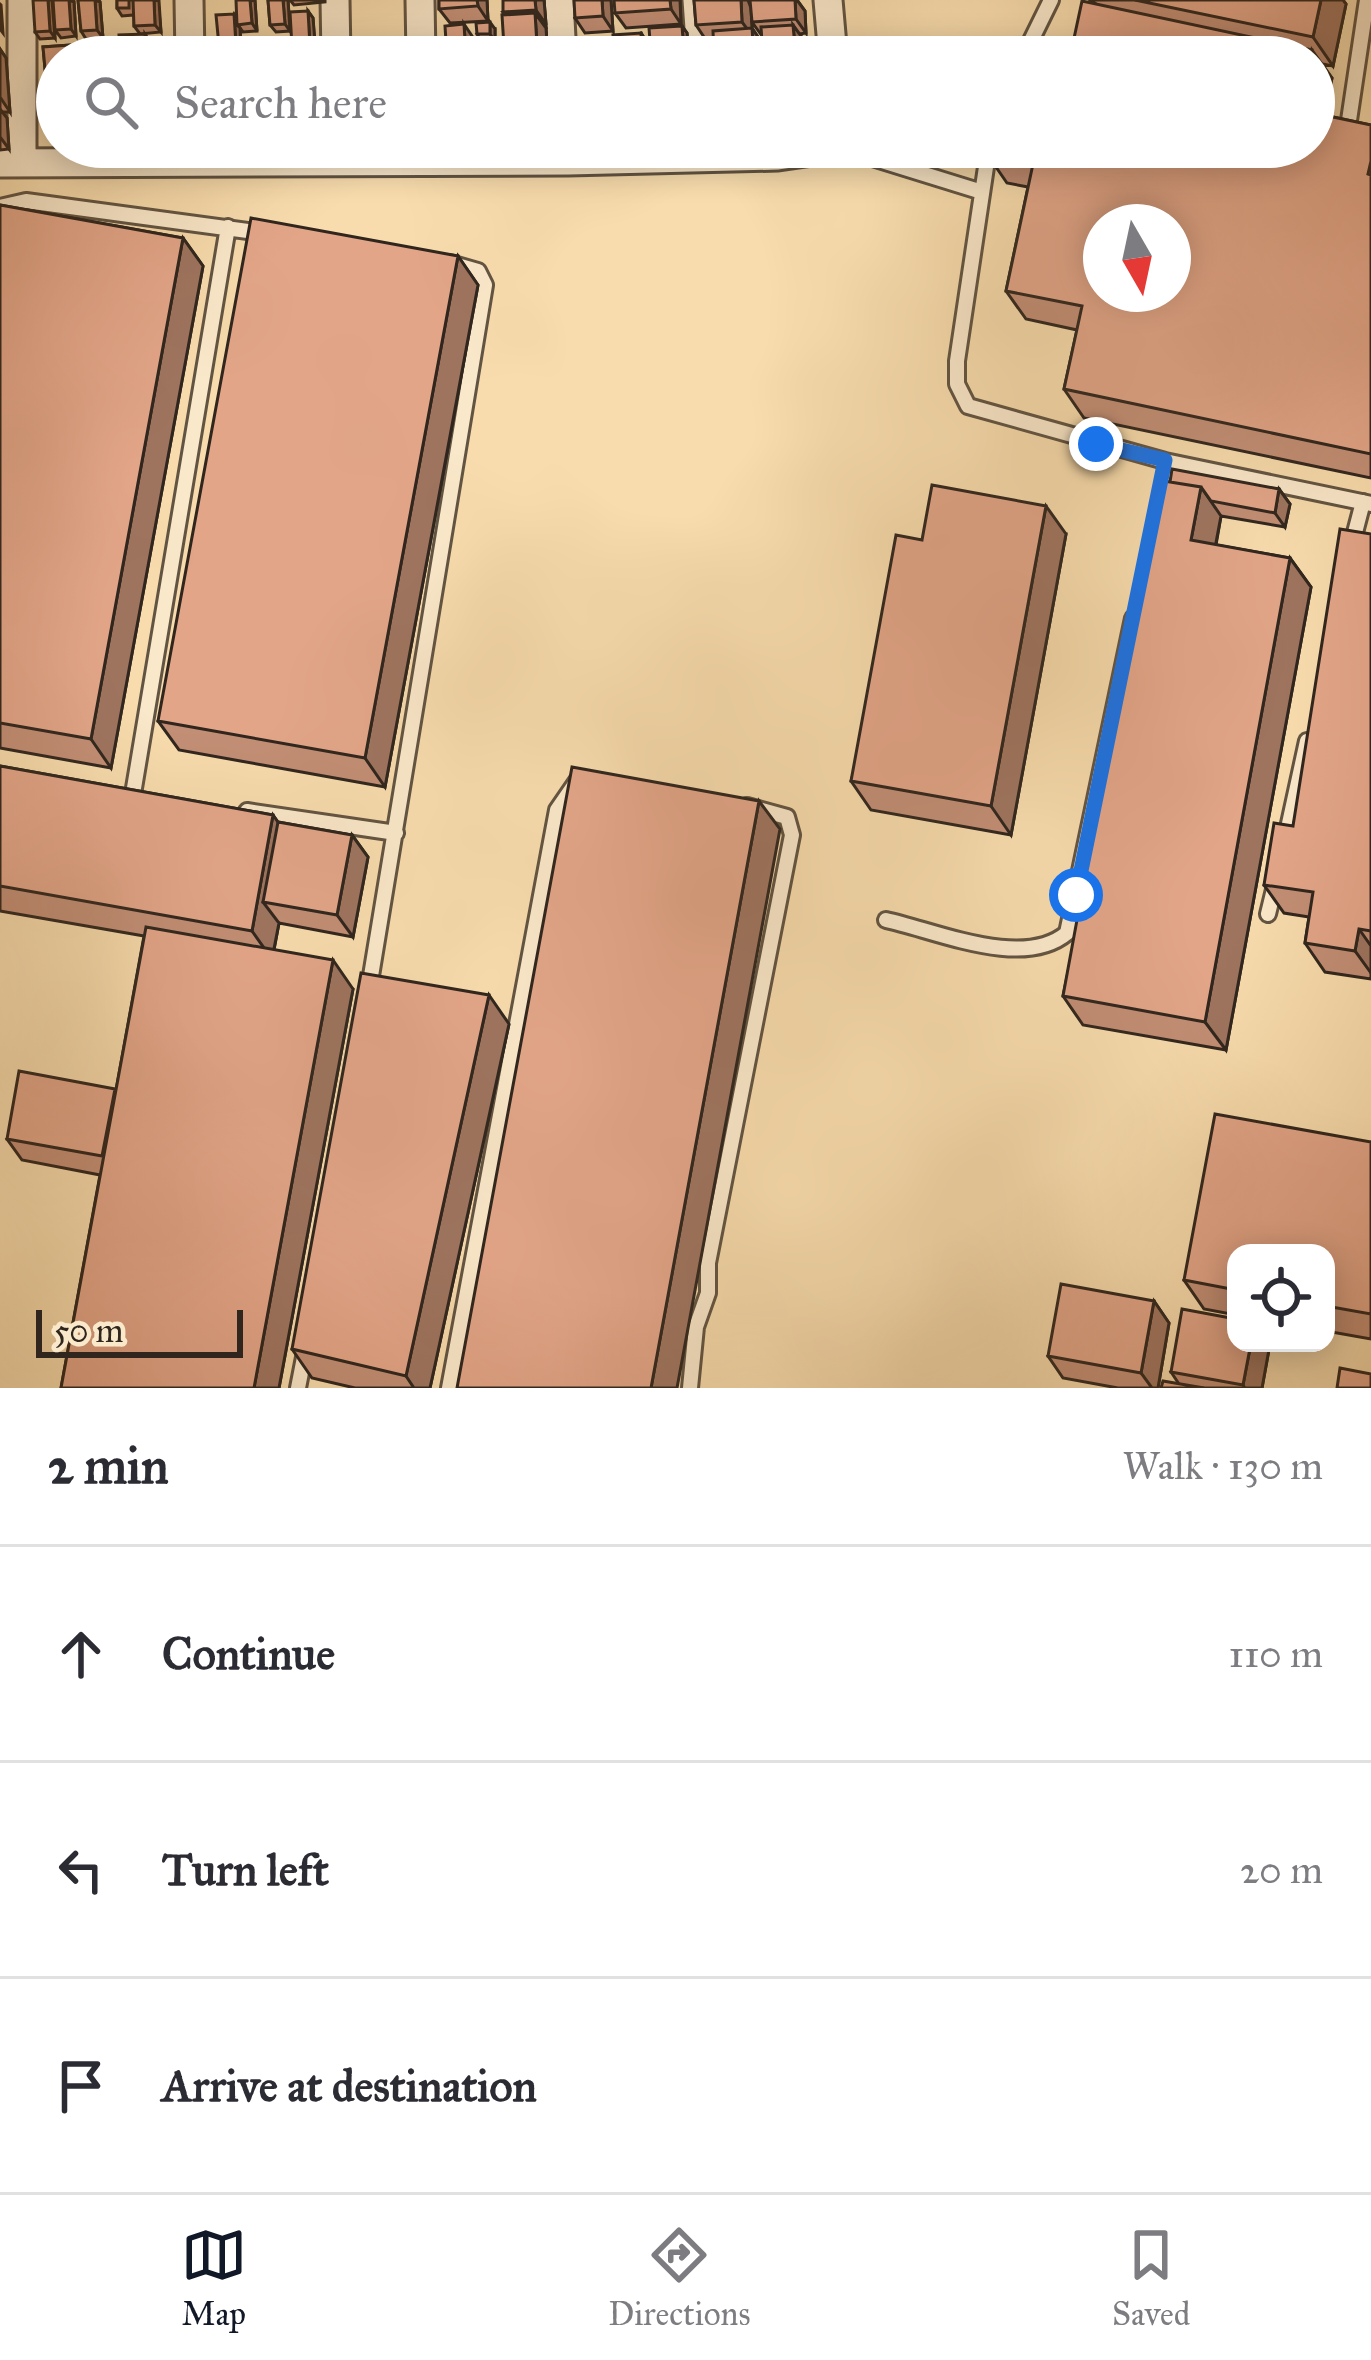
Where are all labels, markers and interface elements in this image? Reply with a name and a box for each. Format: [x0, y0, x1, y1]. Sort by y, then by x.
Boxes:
search box [36, 36, 1335, 168]
icon: search [78, 69, 144, 135]
text: Search here [174, 75, 387, 130]
north arrow [1083, 204, 1191, 312]
route end [1069, 417, 1123, 471]
route start [1049, 868, 1103, 922]
map controls [1227, 1244, 1335, 1352]
button: locate [1227, 1244, 1335, 1352]
scale bar [36, 1304, 243, 1357]
text: 50 m [54, 1311, 123, 1351]
text: 2 min [48, 1435, 169, 1497]
text: Walk · 130 m [1123, 1442, 1323, 1490]
icon: ahead [48, 1621, 114, 1687]
text: Continue [162, 1626, 335, 1681]
text: 110 m [1228, 1630, 1323, 1678]
icon: left [48, 1837, 114, 1903]
text: Turn left [162, 1842, 329, 1897]
text: 20 m [1240, 1846, 1323, 1894]
icon: arrive [48, 2053, 114, 2119]
text: Arrive at destination [162, 2058, 537, 2113]
tab: Map [181, 2222, 247, 2334]
tab: Directions [608, 2222, 750, 2334]
tab: Saved [1112, 2222, 1190, 2334]

